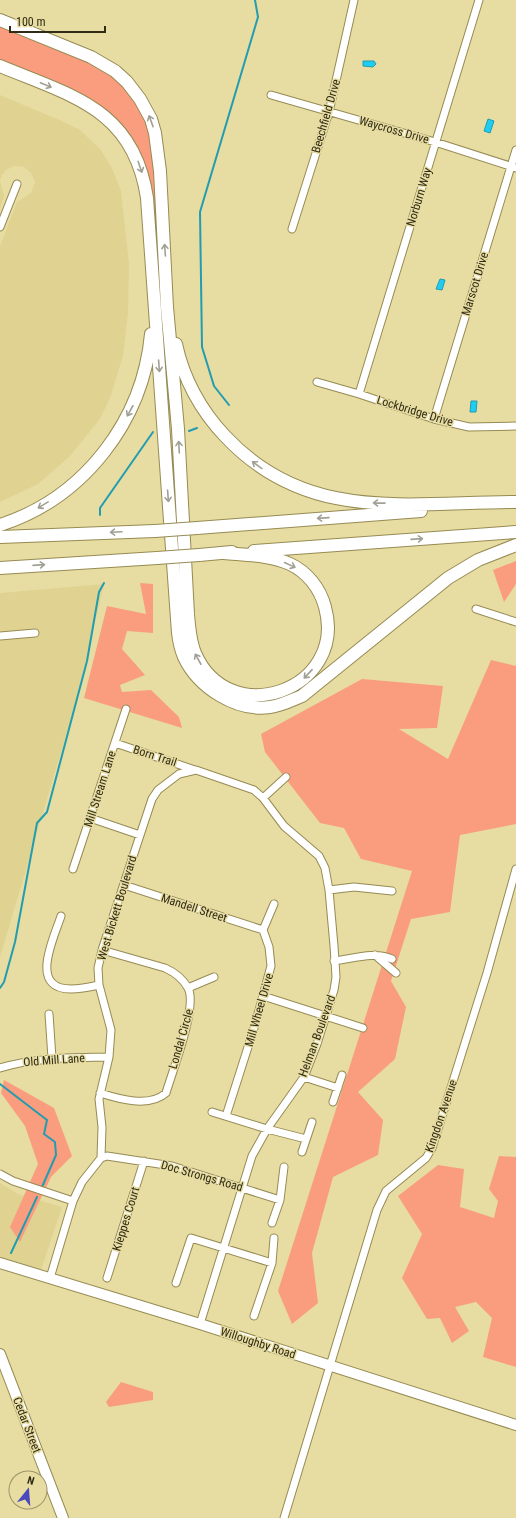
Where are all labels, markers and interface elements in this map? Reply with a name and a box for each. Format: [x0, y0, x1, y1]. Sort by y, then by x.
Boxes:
scale bar [10, 8, 105, 34]
text: 100 m [16, 15, 46, 29]
street label: Beechfield Drive [309, 77, 343, 154]
one-way arrow [40, 82, 52, 90]
street label: Waycross Drive [357, 113, 431, 147]
one-way arrow [147, 116, 155, 128]
one-way arrow [137, 161, 144, 174]
street label: Norburn Way [403, 166, 435, 228]
one-way arrow [162, 244, 169, 257]
street label: Marscot Drive [459, 250, 491, 317]
one-way arrow [156, 359, 163, 372]
street label: Lockbridge Drive [375, 393, 455, 429]
one-way arrow [126, 405, 134, 417]
one-way arrow [175, 441, 182, 454]
one-way arrow [252, 461, 263, 469]
one-way arrow [164, 489, 172, 502]
one-way arrow [373, 499, 386, 507]
one-way arrow [37, 501, 49, 509]
one-way arrow [317, 515, 330, 522]
one-way arrow [110, 529, 123, 536]
one-way arrow [410, 535, 423, 542]
one-way arrow [283, 561, 295, 569]
one-way arrow [32, 562, 45, 569]
one-way arrow [194, 653, 201, 665]
one-way arrow [303, 669, 313, 679]
street label: Born Trail [131, 742, 179, 770]
street label: Mill Stream Lane [81, 749, 119, 829]
street label: West Bickett Boulevard [94, 854, 140, 962]
street label: Mandell Street [159, 891, 229, 925]
street label: Mill Wheel Drive [242, 971, 276, 1048]
street label: Helman Boulevard [296, 993, 338, 1079]
street label: Londal Circle [166, 1007, 196, 1071]
street label: Old Mill Lane [23, 1051, 86, 1069]
street label: Kingdon Avenue [422, 1077, 460, 1154]
street label: Doc Strongs Road [159, 1158, 245, 1194]
street label: Kieppes Court [110, 1185, 143, 1253]
street label: Willoughby Road [218, 1324, 298, 1362]
street label: Cedar Street [10, 1395, 44, 1455]
north arrow [8, 1470, 48, 1510]
text: N [26, 1474, 36, 1488]

